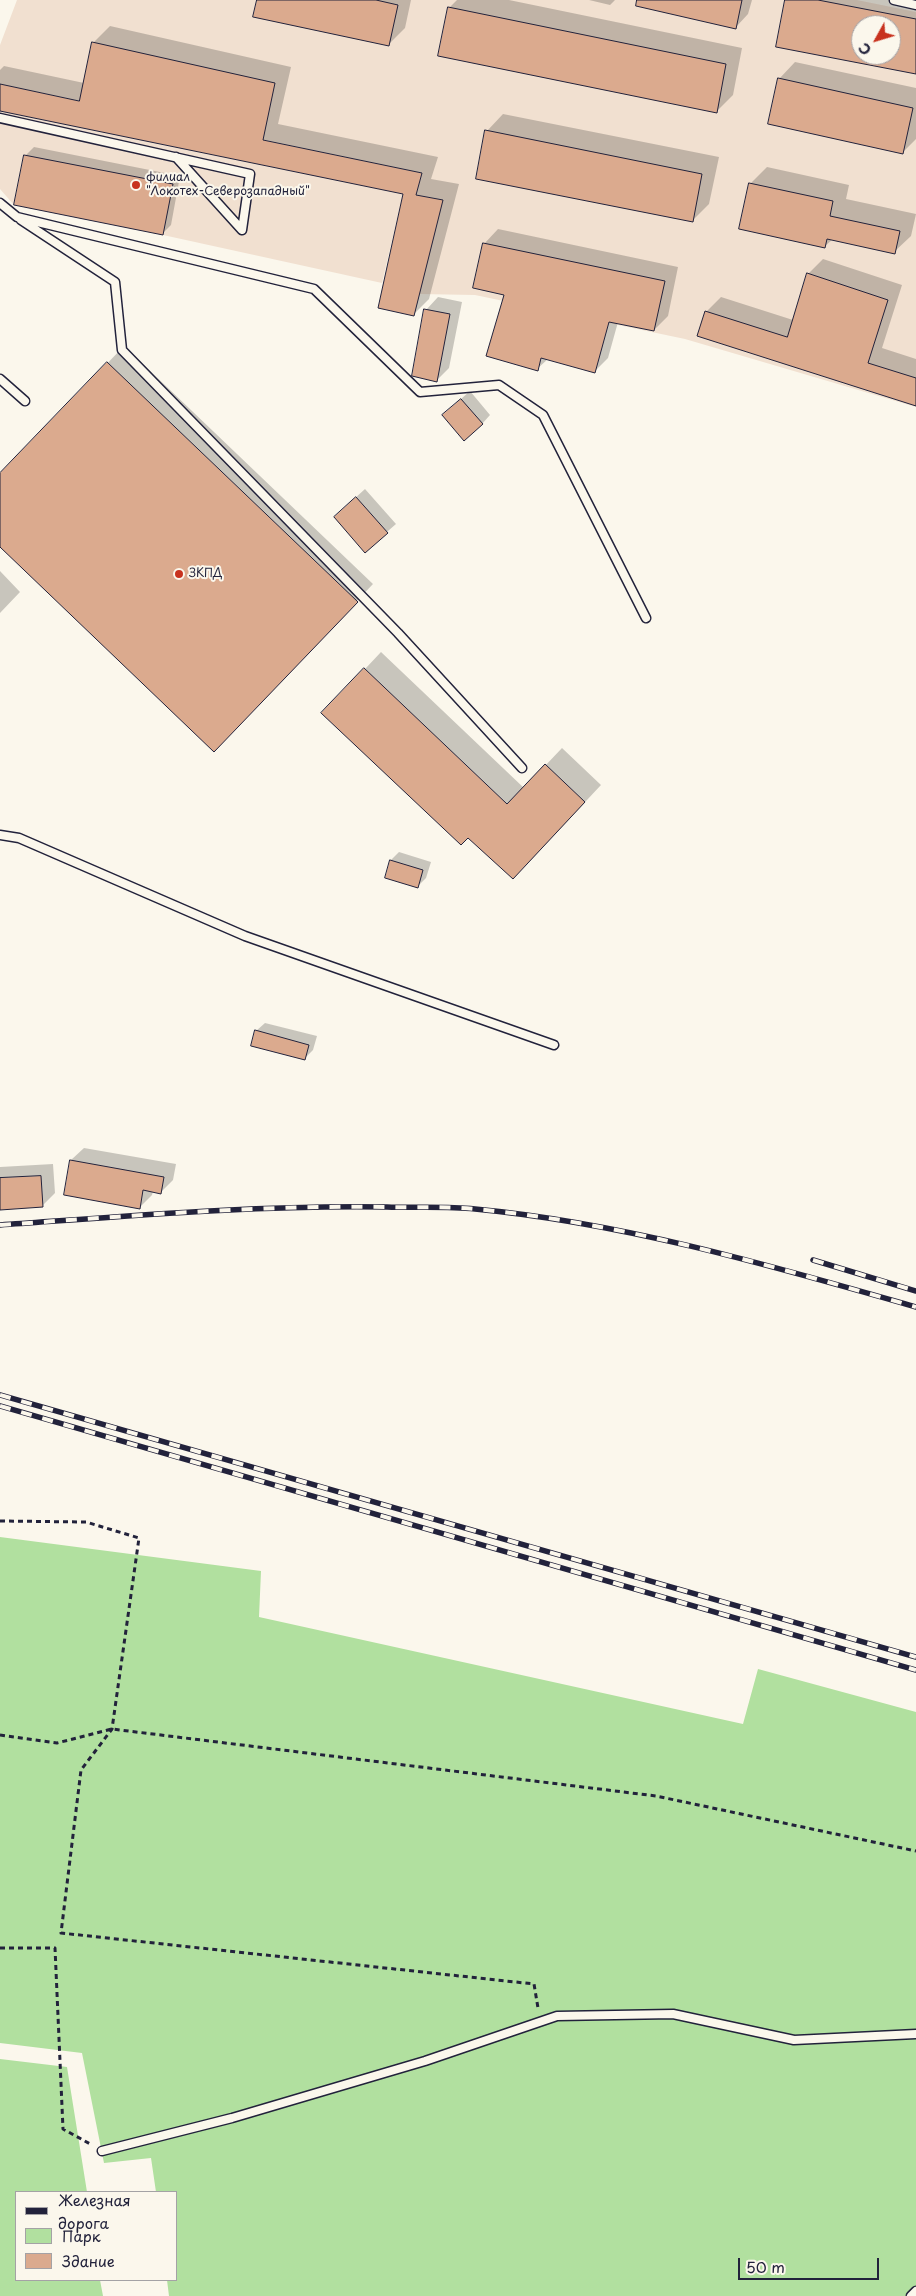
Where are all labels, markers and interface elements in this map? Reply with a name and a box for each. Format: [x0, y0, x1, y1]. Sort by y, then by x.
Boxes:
north arrow [851, 15, 901, 65]
text: С [853, 38, 876, 60]
place label: филиал "Локотех-Северозападный" [146, 171, 310, 199]
marker: филиал "Локотех-Северозападный" [130, 179, 142, 191]
place label: ЗКПД [189, 567, 222, 581]
marker: ЗКПД [173, 568, 185, 580]
text: Железная дорога [58, 2188, 131, 2234]
legend [15, 2191, 178, 2281]
text: Парк [62, 2224, 101, 2247]
scale bar [741, 2248, 882, 2280]
text: Здание [62, 2249, 115, 2272]
text: 50 m [746, 2255, 785, 2278]

